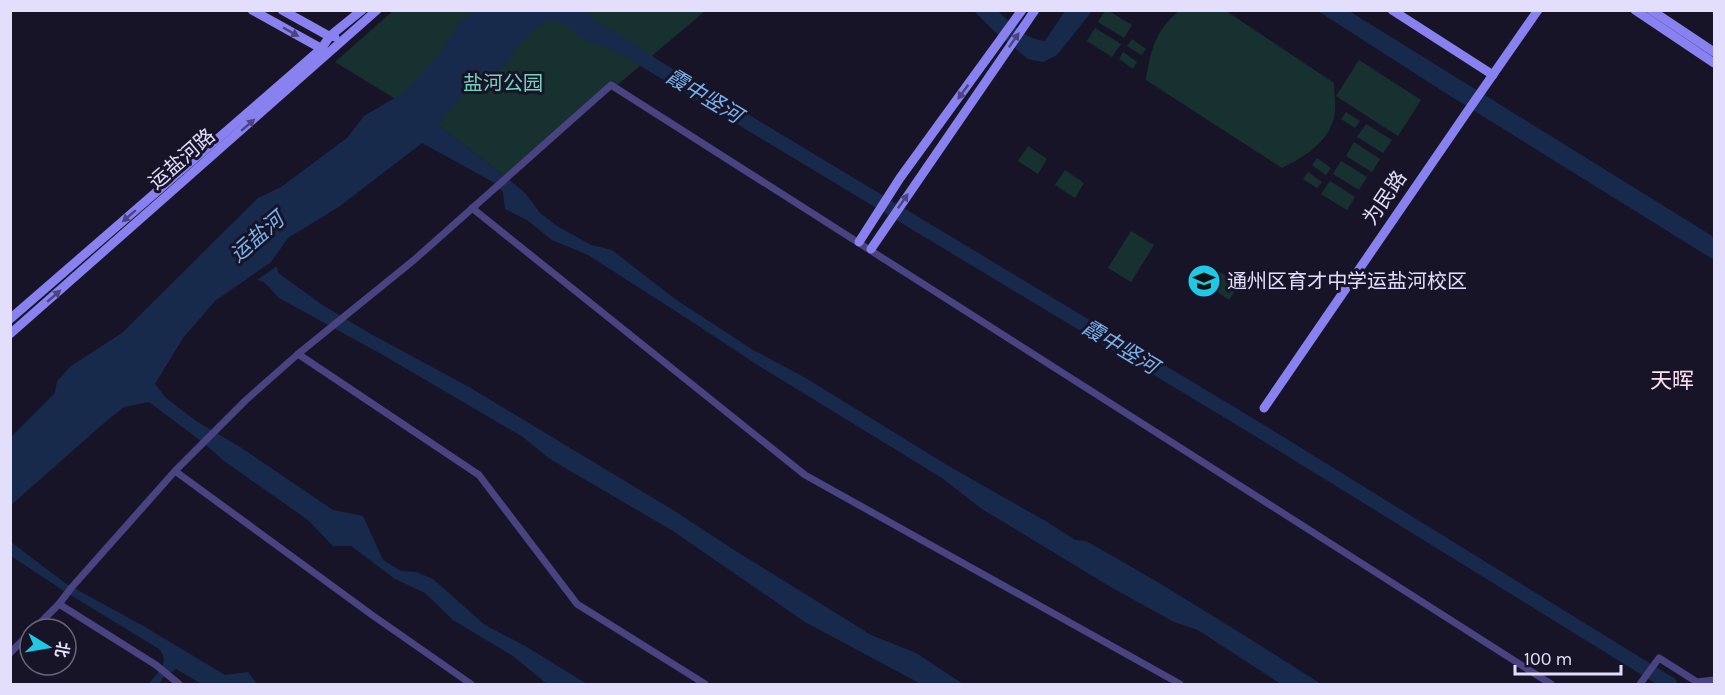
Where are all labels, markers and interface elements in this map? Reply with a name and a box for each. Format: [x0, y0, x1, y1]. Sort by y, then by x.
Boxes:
one-way arrow [283, 27, 300, 37]
one-way arrow [1008, 33, 1020, 49]
water label: 霞中竖河 [662, 64, 750, 130]
park label: 盐河公园 [463, 72, 543, 95]
one-way arrow [957, 83, 969, 99]
one-way arrow [240, 119, 255, 132]
street label: 运盐河路 [144, 124, 220, 194]
street label: 为民路 [1359, 167, 1411, 229]
one-way arrow [897, 193, 909, 209]
water label: 运盐河 [225, 205, 292, 267]
one-way arrow [121, 209, 137, 222]
school or university icon: 通州区育才中学运盐河校区 [1186, 263, 1222, 299]
place label: 通州区育才中学运盐河校区 [1227, 270, 1467, 293]
one-way arrow [46, 290, 61, 303]
water label: 霞中竖河 [1078, 315, 1166, 381]
district label: 天晖 [1650, 368, 1694, 394]
north arrow [18, 617, 78, 677]
scale bar [1515, 638, 1622, 676]
text: 北 [51, 640, 73, 659]
text: 100 m [1524, 648, 1572, 670]

